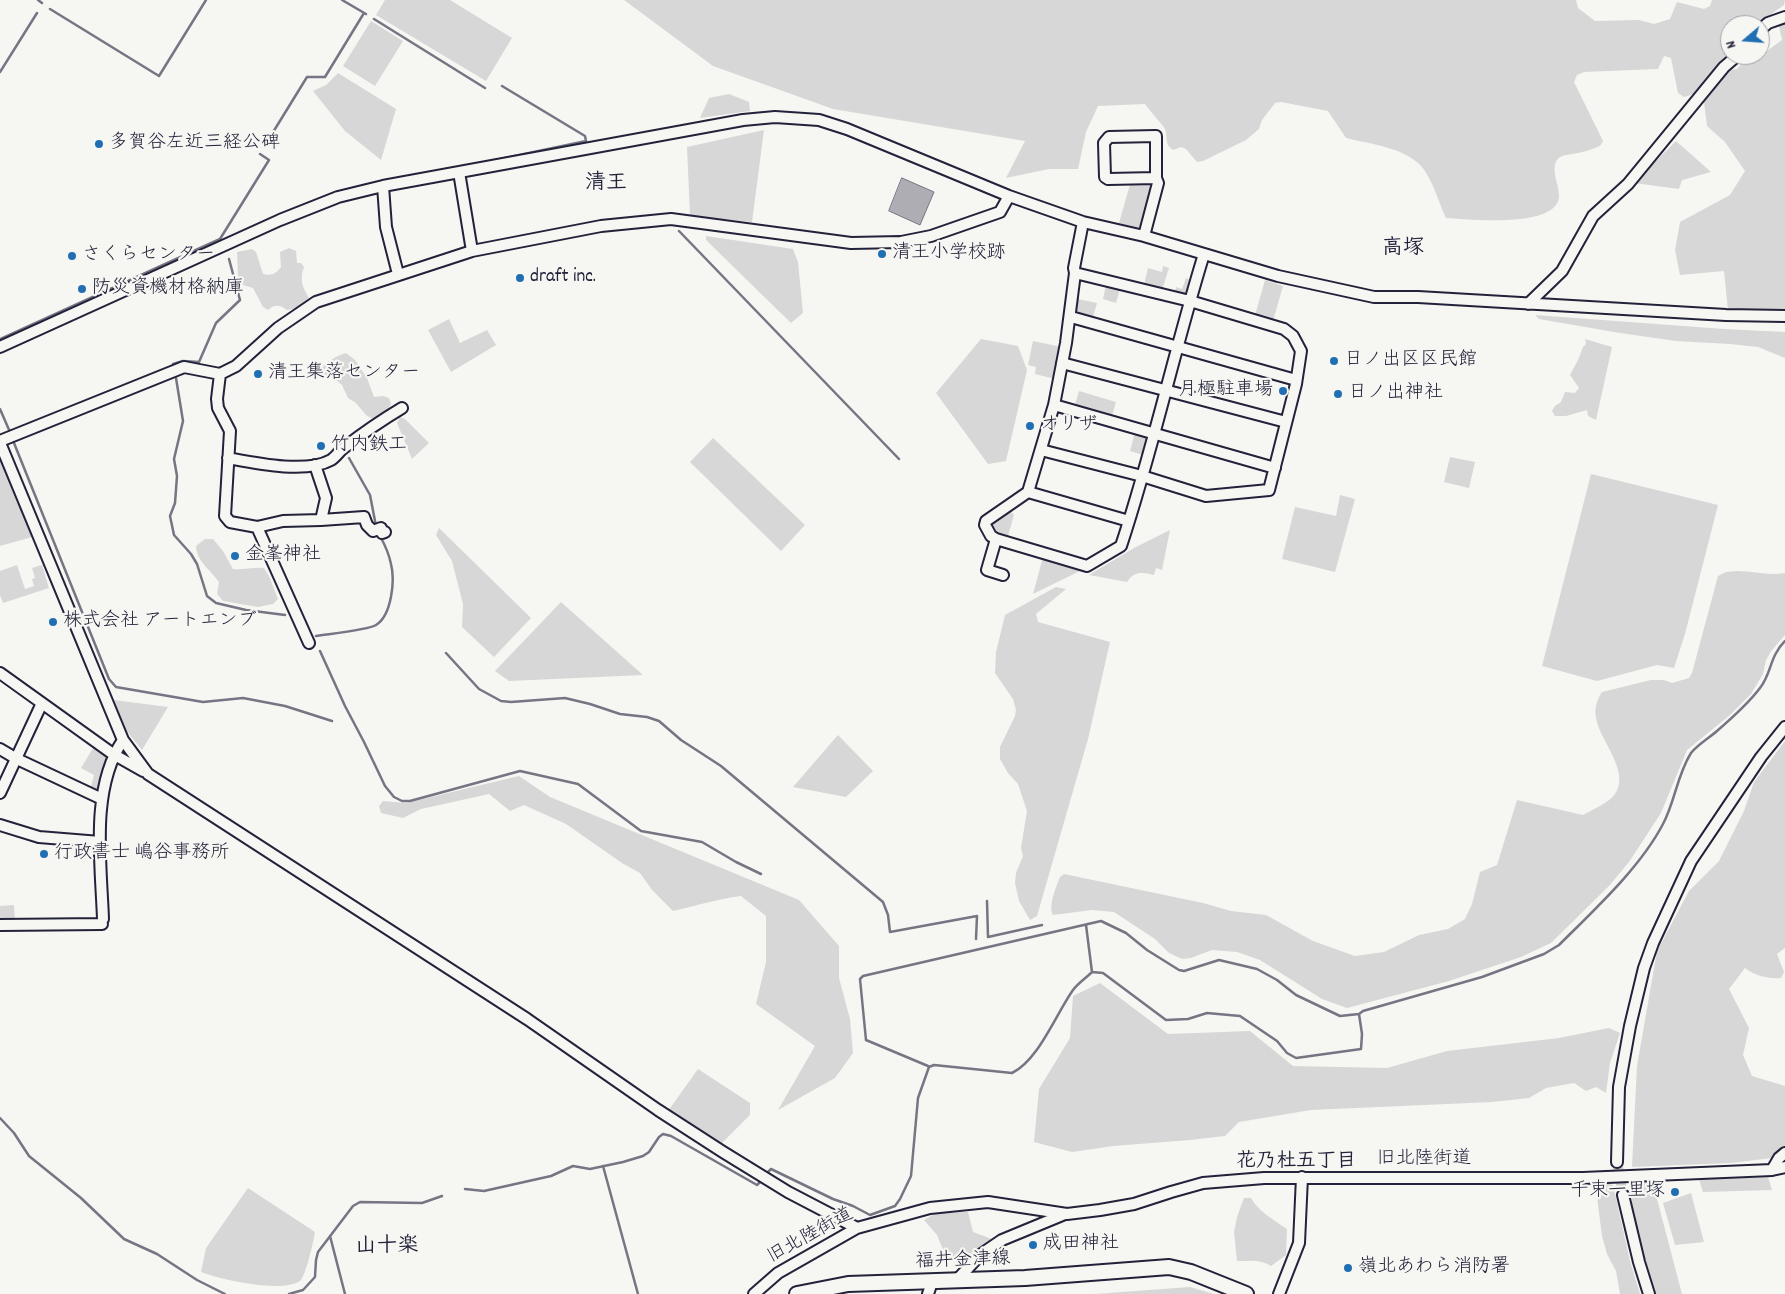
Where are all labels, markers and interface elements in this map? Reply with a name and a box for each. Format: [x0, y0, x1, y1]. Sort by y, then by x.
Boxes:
north arrow [1720, 15, 1770, 65]
text: N [1721, 38, 1742, 51]
place label: 多賀谷左近三経公碑 [109, 133, 280, 155]
marker: 多賀谷左近三経公碑 [93, 138, 105, 150]
district label: 清王 [585, 172, 627, 198]
district label: 高塚 [1382, 237, 1424, 263]
place label: 清王小学校跡 [892, 243, 1006, 265]
place label: さくらセンター [82, 245, 215, 267]
marker: 清王小学校跡 [876, 248, 888, 260]
marker: さくらセンター [66, 250, 78, 262]
place label: draft inc. [530, 267, 596, 289]
marker: draft inc. [514, 272, 526, 284]
place label: 防災資機材格納庫 [92, 278, 244, 300]
marker: 防災資機材格納庫 [76, 283, 88, 295]
place label: 日ノ出区区民館 [1344, 350, 1477, 372]
marker: 日ノ出区区民館 [1328, 355, 1340, 367]
place label: 清王集落センター [268, 363, 420, 385]
marker: 清王集落センター [252, 368, 264, 380]
place label: 月極駐車場 [1178, 380, 1273, 402]
place label: 日ノ出神社 [1348, 383, 1443, 405]
marker: 月極駐車場 [1277, 385, 1289, 397]
marker: 日ノ出神社 [1332, 388, 1344, 400]
place label: オリザ [1040, 415, 1097, 437]
marker: オリザ [1024, 420, 1036, 432]
place label: 竹内鉄工 [331, 435, 407, 457]
marker: 竹内鉄工 [315, 440, 327, 452]
place label: 金峯神社 [245, 545, 321, 567]
marker: 金峯神社 [229, 550, 241, 562]
place label: 株式会社 アートエンブ [63, 611, 257, 633]
marker: 株式会社 アートエンブ [47, 616, 59, 628]
place label: 行政書士 嶋谷事務所 [54, 843, 229, 865]
marker: 行政書士 嶋谷事務所 [38, 848, 50, 860]
street label: 旧北陸街道 [1377, 1149, 1471, 1171]
district label: 花乃杜五丁目 [1236, 1151, 1356, 1175]
place label: 千束一里塚 [1570, 1181, 1665, 1203]
marker: 千束一里塚 [1669, 1186, 1681, 1198]
street label: 旧北陸街道 [764, 1204, 858, 1270]
place label: 成田神社 [1043, 1234, 1119, 1256]
district label: 山十楽 [356, 1235, 418, 1261]
marker: 成田神社 [1027, 1239, 1039, 1251]
street label: 福井金津線 [915, 1249, 1011, 1275]
place label: 嶺北あわら消防署 [1358, 1257, 1510, 1279]
marker: 嶺北あわら消防署 [1342, 1262, 1354, 1274]

